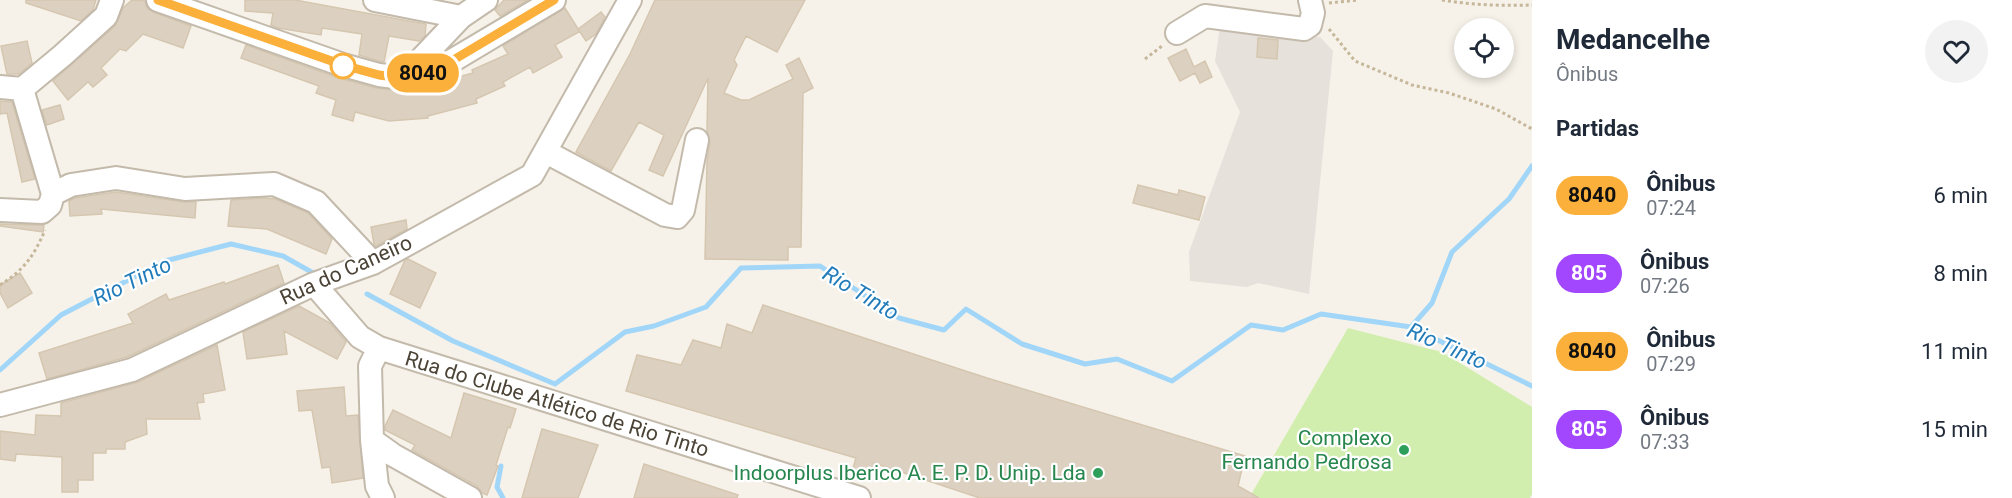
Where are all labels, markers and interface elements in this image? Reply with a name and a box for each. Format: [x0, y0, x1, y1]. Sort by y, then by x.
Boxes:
map controls [1454, 18, 1514, 78]
button: locate [1454, 18, 1514, 78]
button: heart [1925, 20, 1988, 83]
text: Medancelhe [1556, 23, 1710, 56]
unlabelled marker [330, 53, 356, 79]
line badge: 8040 [381, 54, 465, 92]
text: 8040 [399, 61, 447, 85]
text: Ônibus [1556, 62, 1618, 86]
text: Partidas [1556, 116, 1639, 141]
text: Ônibus [1646, 171, 1716, 196]
text: 8040 [1568, 183, 1616, 207]
text: 6 min [1933, 183, 1988, 208]
text: 07:24 [1646, 196, 1696, 220]
street label: Rua do Caneiro [276, 230, 416, 310]
text: Ônibus [1640, 249, 1709, 274]
water label: Rio Tinto [89, 251, 175, 311]
water label: Rio Tinto [819, 261, 903, 325]
text: 805 [1571, 261, 1607, 285]
text: 8 min [1933, 261, 1988, 286]
text: 07:26 [1640, 274, 1690, 298]
water label: Rio Tinto [1403, 317, 1491, 375]
text: Ônibus [1646, 327, 1716, 352]
text: 8040 [1568, 339, 1616, 363]
text: 11 min [1921, 339, 1988, 364]
street label: Rua do Clube Atlético de Rio Tinto [402, 346, 712, 462]
text: 07:29 [1646, 352, 1696, 376]
text: Ônibus [1640, 405, 1709, 430]
text: 805 [1571, 417, 1607, 441]
text: 15 min [1921, 417, 1988, 442]
place label: Complexo Fernando Pedrosa [1221, 426, 1392, 474]
text: 07:33 [1640, 430, 1690, 454]
marker: Complexo Fernando Pedrosa [1397, 443, 1411, 457]
place label: Indoorplus Iberico A. E. P. D. Unip. Lda [734, 461, 1086, 485]
marker: Indoorplus Iberico A. E. P. D. Unip. Lda [1091, 466, 1105, 480]

